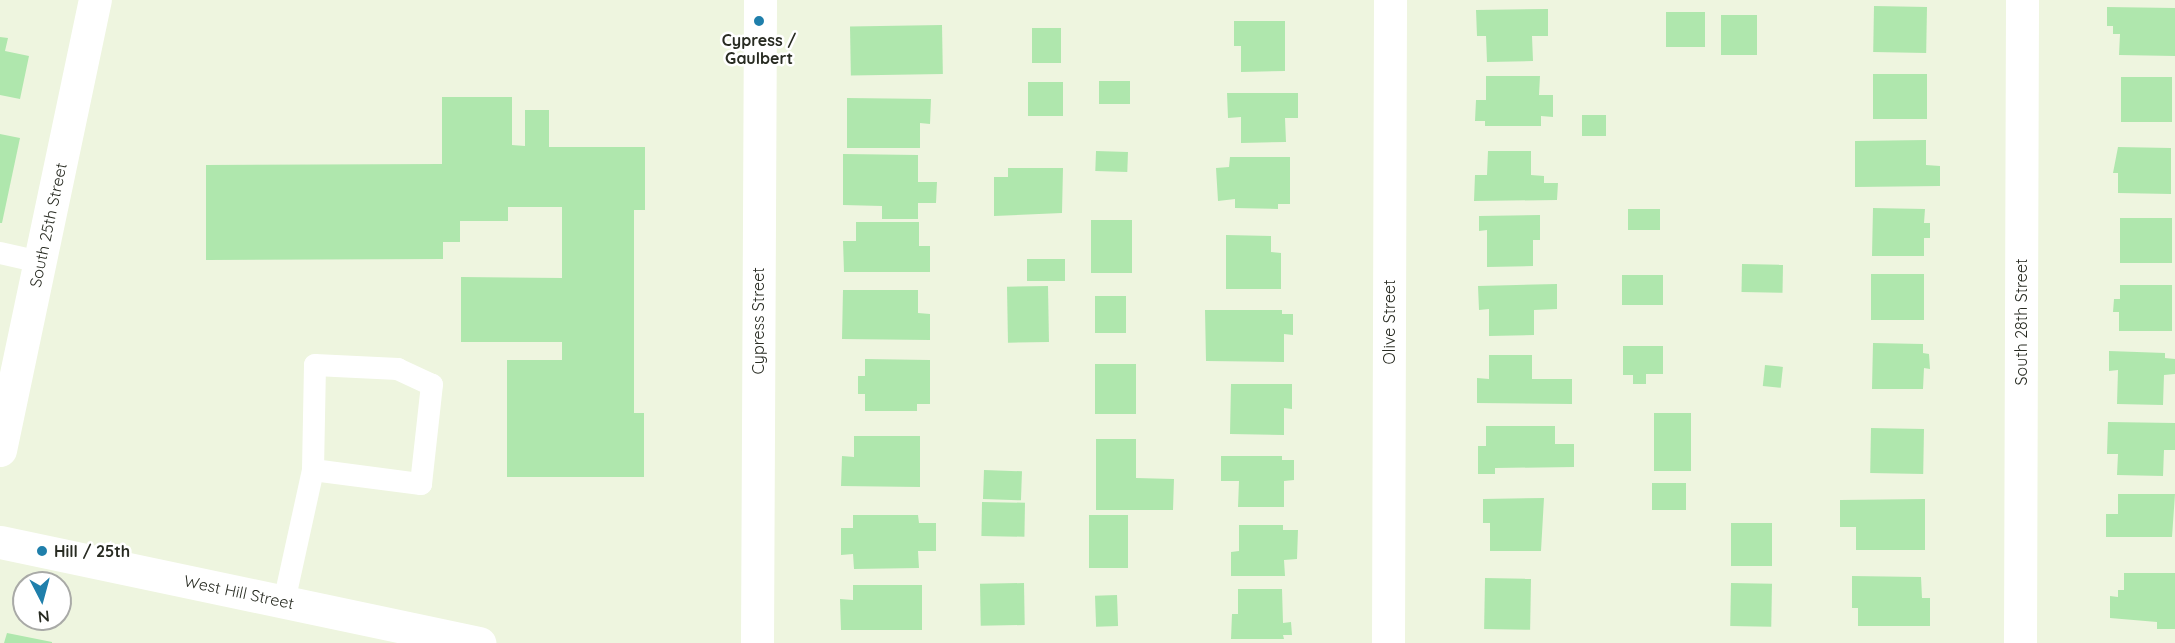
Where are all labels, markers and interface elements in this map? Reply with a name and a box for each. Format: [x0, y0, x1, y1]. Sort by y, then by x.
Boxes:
marker: Cypress / Gaulbert [752, 14, 766, 28]
place label: Cypress / Gaulbert [722, 30, 796, 68]
street label: South 25th Street [25, 161, 71, 289]
street label: South 28th Street [2011, 259, 2031, 385]
street label: Cypress Street [748, 267, 768, 375]
street label: Olive Street [1379, 280, 1399, 364]
place label: Hill / 25th [54, 541, 130, 561]
marker: Hill / 25th [35, 544, 49, 558]
north arrow [12, 571, 72, 631]
street label: West Hill Street [182, 571, 296, 613]
text: N [37, 606, 51, 627]

